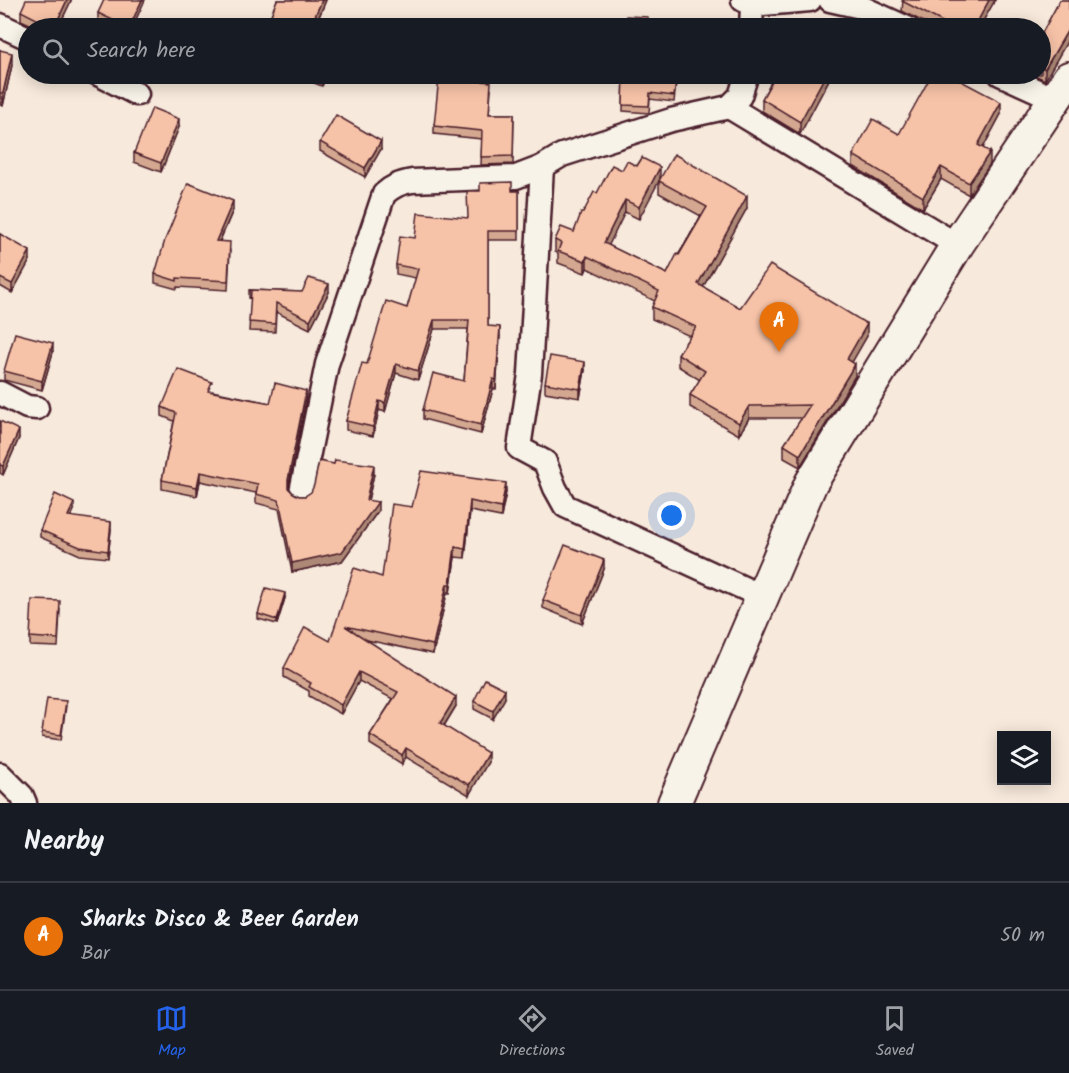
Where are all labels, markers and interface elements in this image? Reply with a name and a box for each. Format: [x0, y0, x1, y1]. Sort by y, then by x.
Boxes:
search box [18, 18, 1051, 84]
text: Search here [87, 34, 195, 69]
icon: search [39, 35, 72, 68]
pin: A [760, 302, 798, 352]
your location [657, 501, 686, 530]
map controls [997, 731, 1051, 785]
button: layers [997, 731, 1051, 785]
text: Nearby [24, 821, 104, 863]
text: Sharks Disco & Beer Garden [81, 903, 359, 938]
text: A [37, 920, 50, 952]
text: 50 m [1000, 920, 1045, 952]
text: Bar [81, 938, 110, 970]
tab: Map [155, 1002, 188, 1063]
tab: Directions [499, 1002, 565, 1063]
tab: Saved [876, 1002, 914, 1063]

